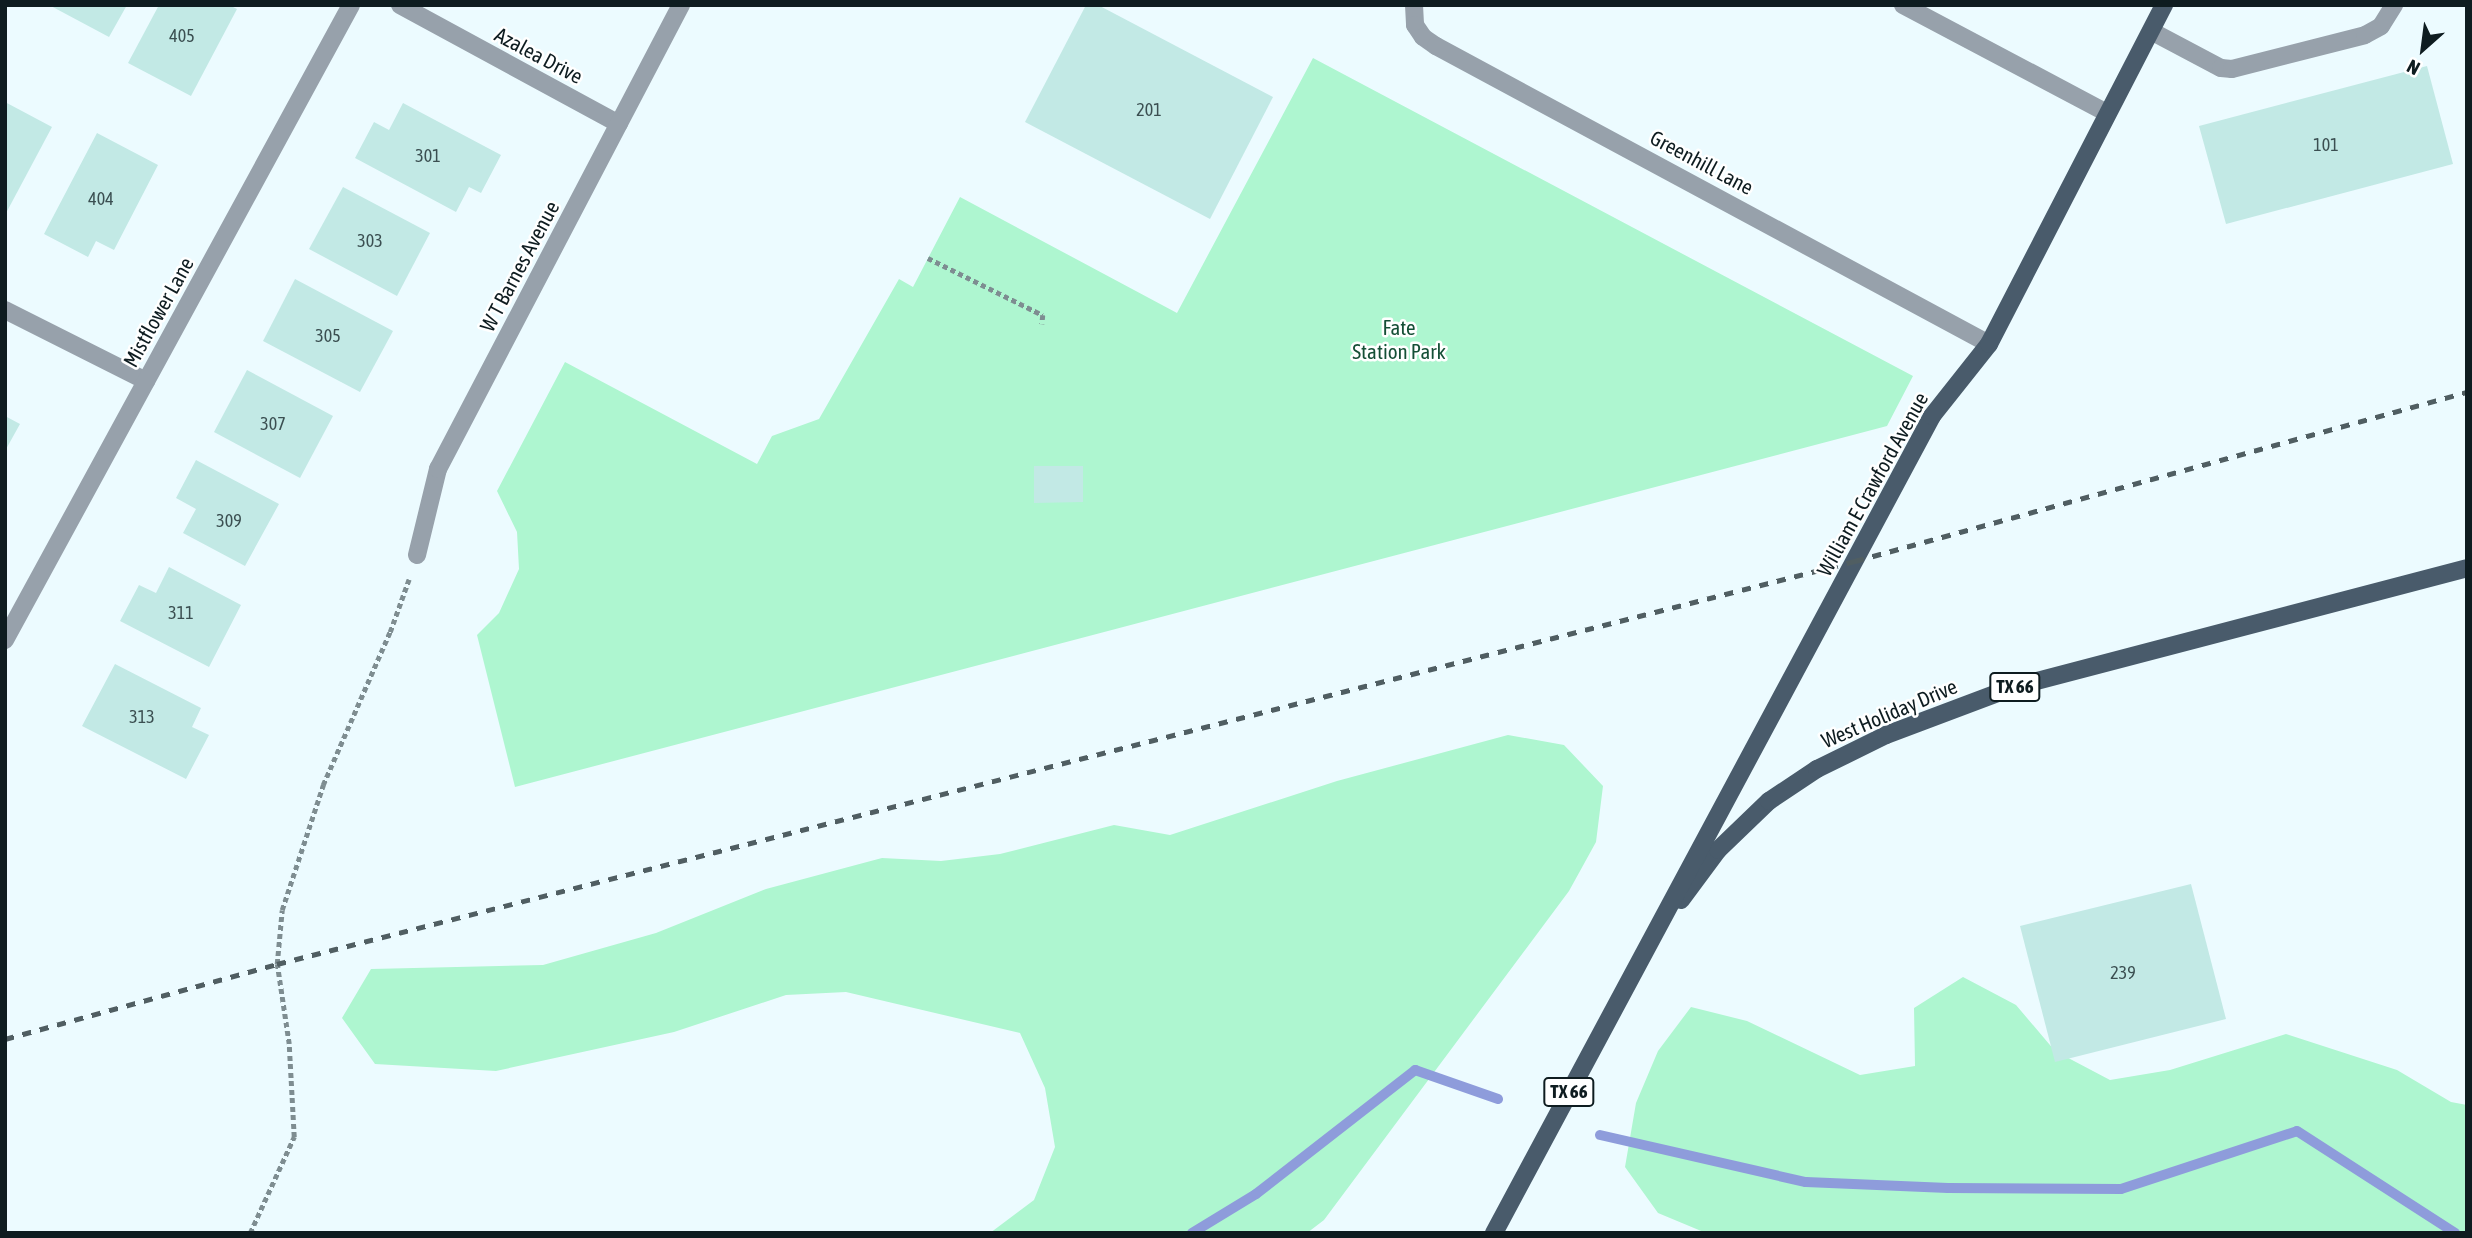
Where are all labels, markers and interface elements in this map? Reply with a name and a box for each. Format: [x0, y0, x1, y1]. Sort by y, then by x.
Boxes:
north arrow [2388, 14, 2458, 84]
street label: Azalea Drive [491, 21, 587, 89]
house number: 405 [169, 25, 195, 47]
text: N [2403, 55, 2423, 80]
house number: 201 [1136, 99, 1162, 121]
street label: Greenhill Lane [1646, 124, 1758, 200]
house number: 101 [2313, 134, 2339, 156]
house number: 301 [415, 145, 441, 167]
house number: 404 [88, 188, 114, 210]
street label: W T Barnes Avenue [474, 196, 564, 336]
house number: 303 [357, 230, 383, 252]
street label: Mistflower Lane [117, 253, 199, 371]
park label: Fate Station Park [1352, 314, 1446, 364]
house number: 305 [315, 325, 341, 347]
street label: William E Crawford Avenue [1811, 388, 1933, 580]
house number: 307 [260, 413, 286, 435]
house number: 309 [216, 510, 242, 532]
house number: 311 [168, 602, 194, 624]
road number: TX 66 [1989, 672, 2041, 702]
street label: West Holiday Drive [1817, 673, 1961, 753]
house number: 313 [129, 706, 155, 728]
house number: 239 [2110, 962, 2136, 984]
road number: TX 66 [1543, 1076, 1595, 1108]

